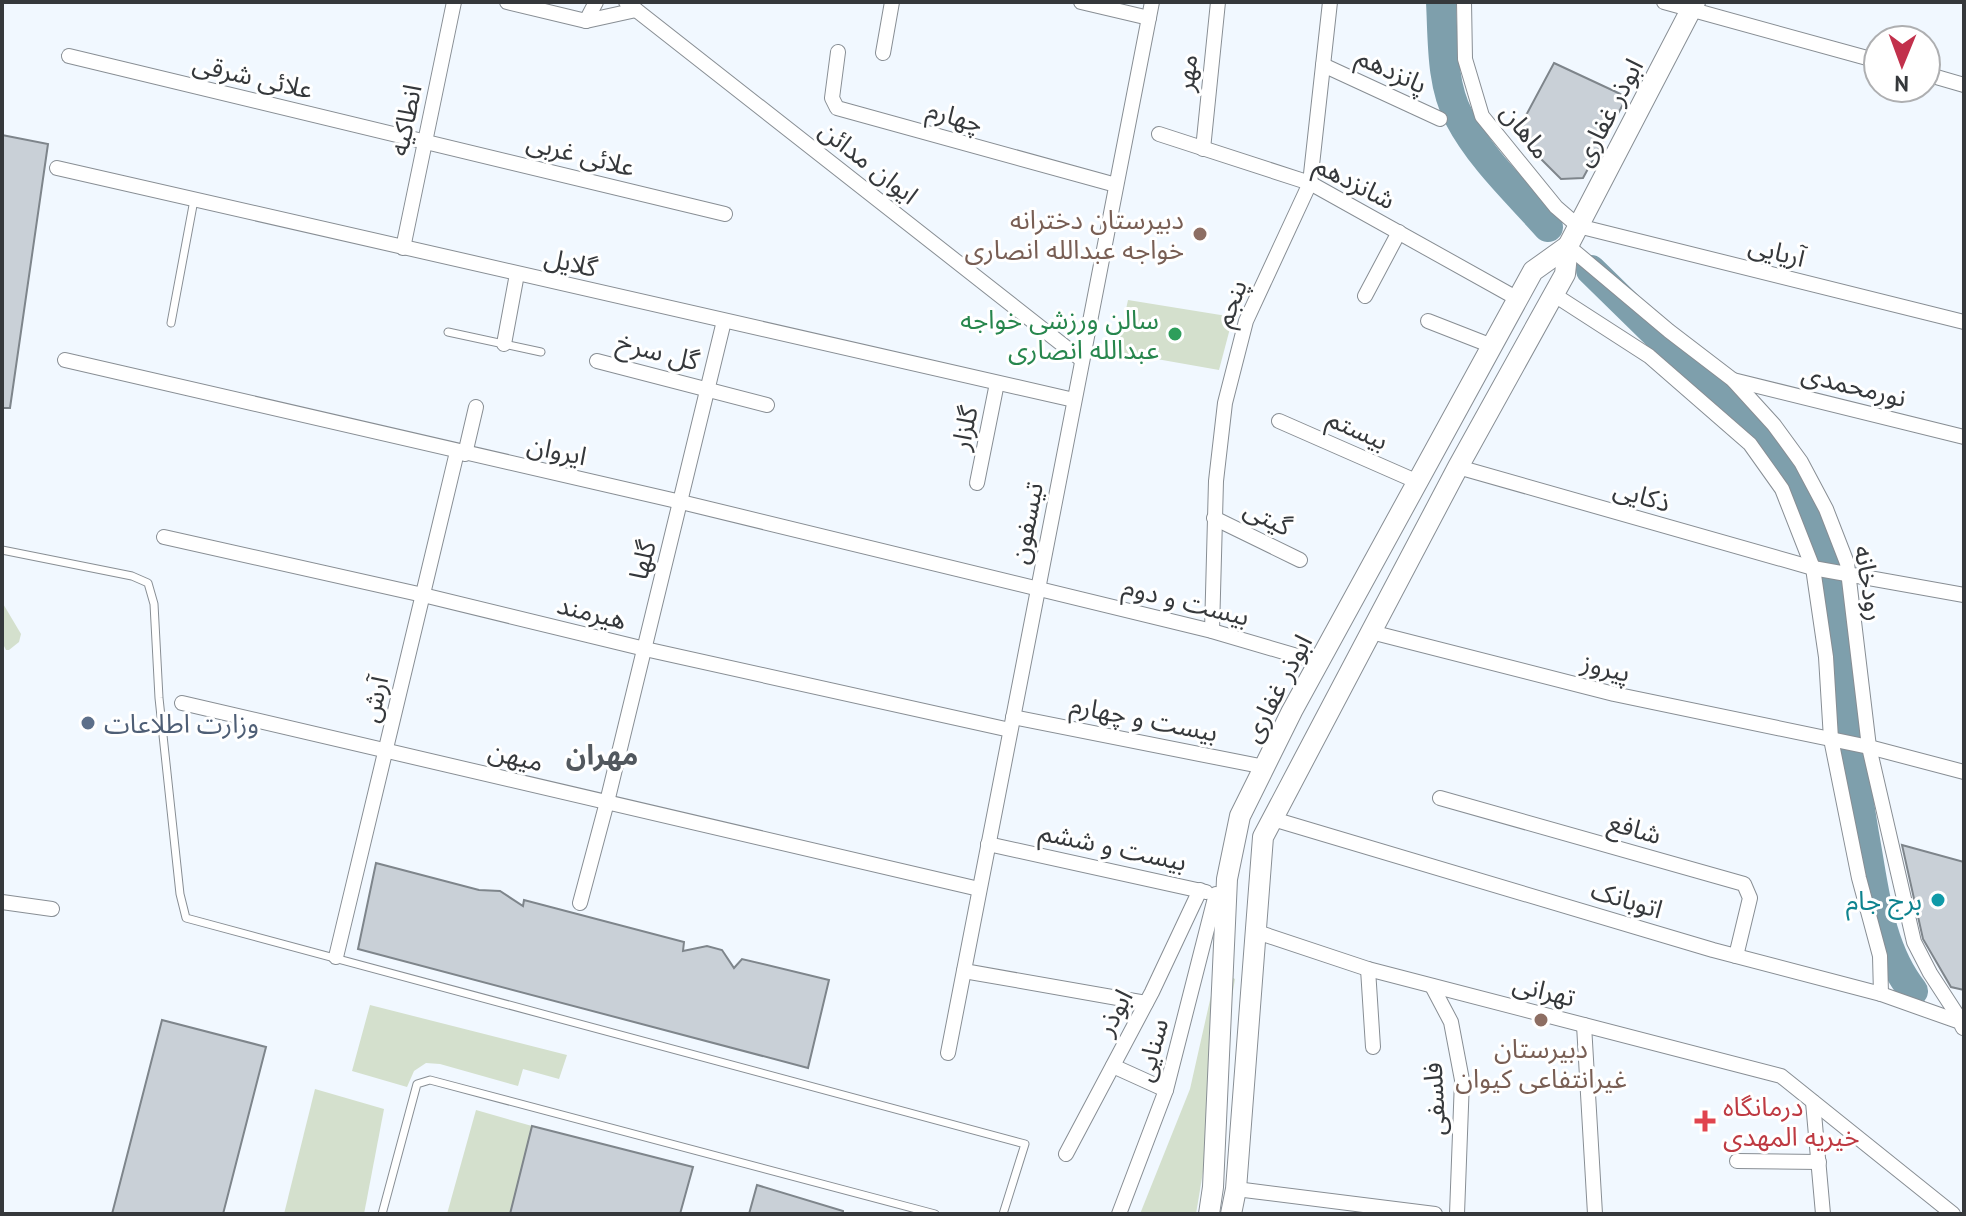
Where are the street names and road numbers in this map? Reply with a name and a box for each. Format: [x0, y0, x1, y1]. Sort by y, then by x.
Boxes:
street label: پانزدهم [1350, 39, 1432, 104]
street label: علائی شرقی [190, 46, 316, 106]
street label: مهر [1168, 53, 1204, 94]
street label: ابوذر غفاری [1566, 53, 1650, 171]
street label: انطاکیه [381, 81, 429, 159]
street label: چهارم [922, 92, 987, 144]
street label: ماهان [1494, 97, 1558, 165]
street label: ایوان مدائن [813, 113, 925, 211]
street label: علائی غربی [523, 125, 639, 183]
street label: شانزدهم [1307, 148, 1401, 220]
street label: آریایی [1745, 228, 1810, 274]
street label: گلایل [541, 240, 601, 284]
street label: پنجم [1206, 275, 1258, 333]
street label: گل سرخ [613, 325, 703, 380]
street label: نورمحمدی [1798, 356, 1910, 414]
street label: بیستم [1321, 401, 1394, 461]
street label: گلزار [943, 403, 985, 454]
street label: ایروان [524, 428, 590, 472]
street label: ذکایی [1610, 471, 1674, 519]
street label: تیسفون [1002, 479, 1050, 567]
street label: گیتی [1239, 491, 1298, 543]
street label: گلها [621, 537, 663, 583]
street label: رودخانه [1847, 543, 1893, 623]
street label: بیست و دوم [1118, 569, 1253, 637]
street label: هیرمند [554, 587, 630, 637]
street label: ابوذر غفاری [1235, 629, 1319, 747]
street label: پیروز [1577, 645, 1634, 690]
street label: آرش [353, 671, 396, 725]
street label: بیست و چهارم [1067, 688, 1221, 752]
street label: میهن [485, 734, 547, 778]
street label: شافع [1604, 805, 1665, 855]
street label: بیست و ششم [1035, 814, 1190, 882]
street label: اتوبانک [1587, 873, 1667, 925]
street label: تهرانی [1509, 966, 1579, 1014]
street label: ابوذر [1088, 983, 1140, 1042]
street label: سنایی [1127, 1015, 1175, 1085]
street label: فلسفی [1416, 1061, 1452, 1137]

